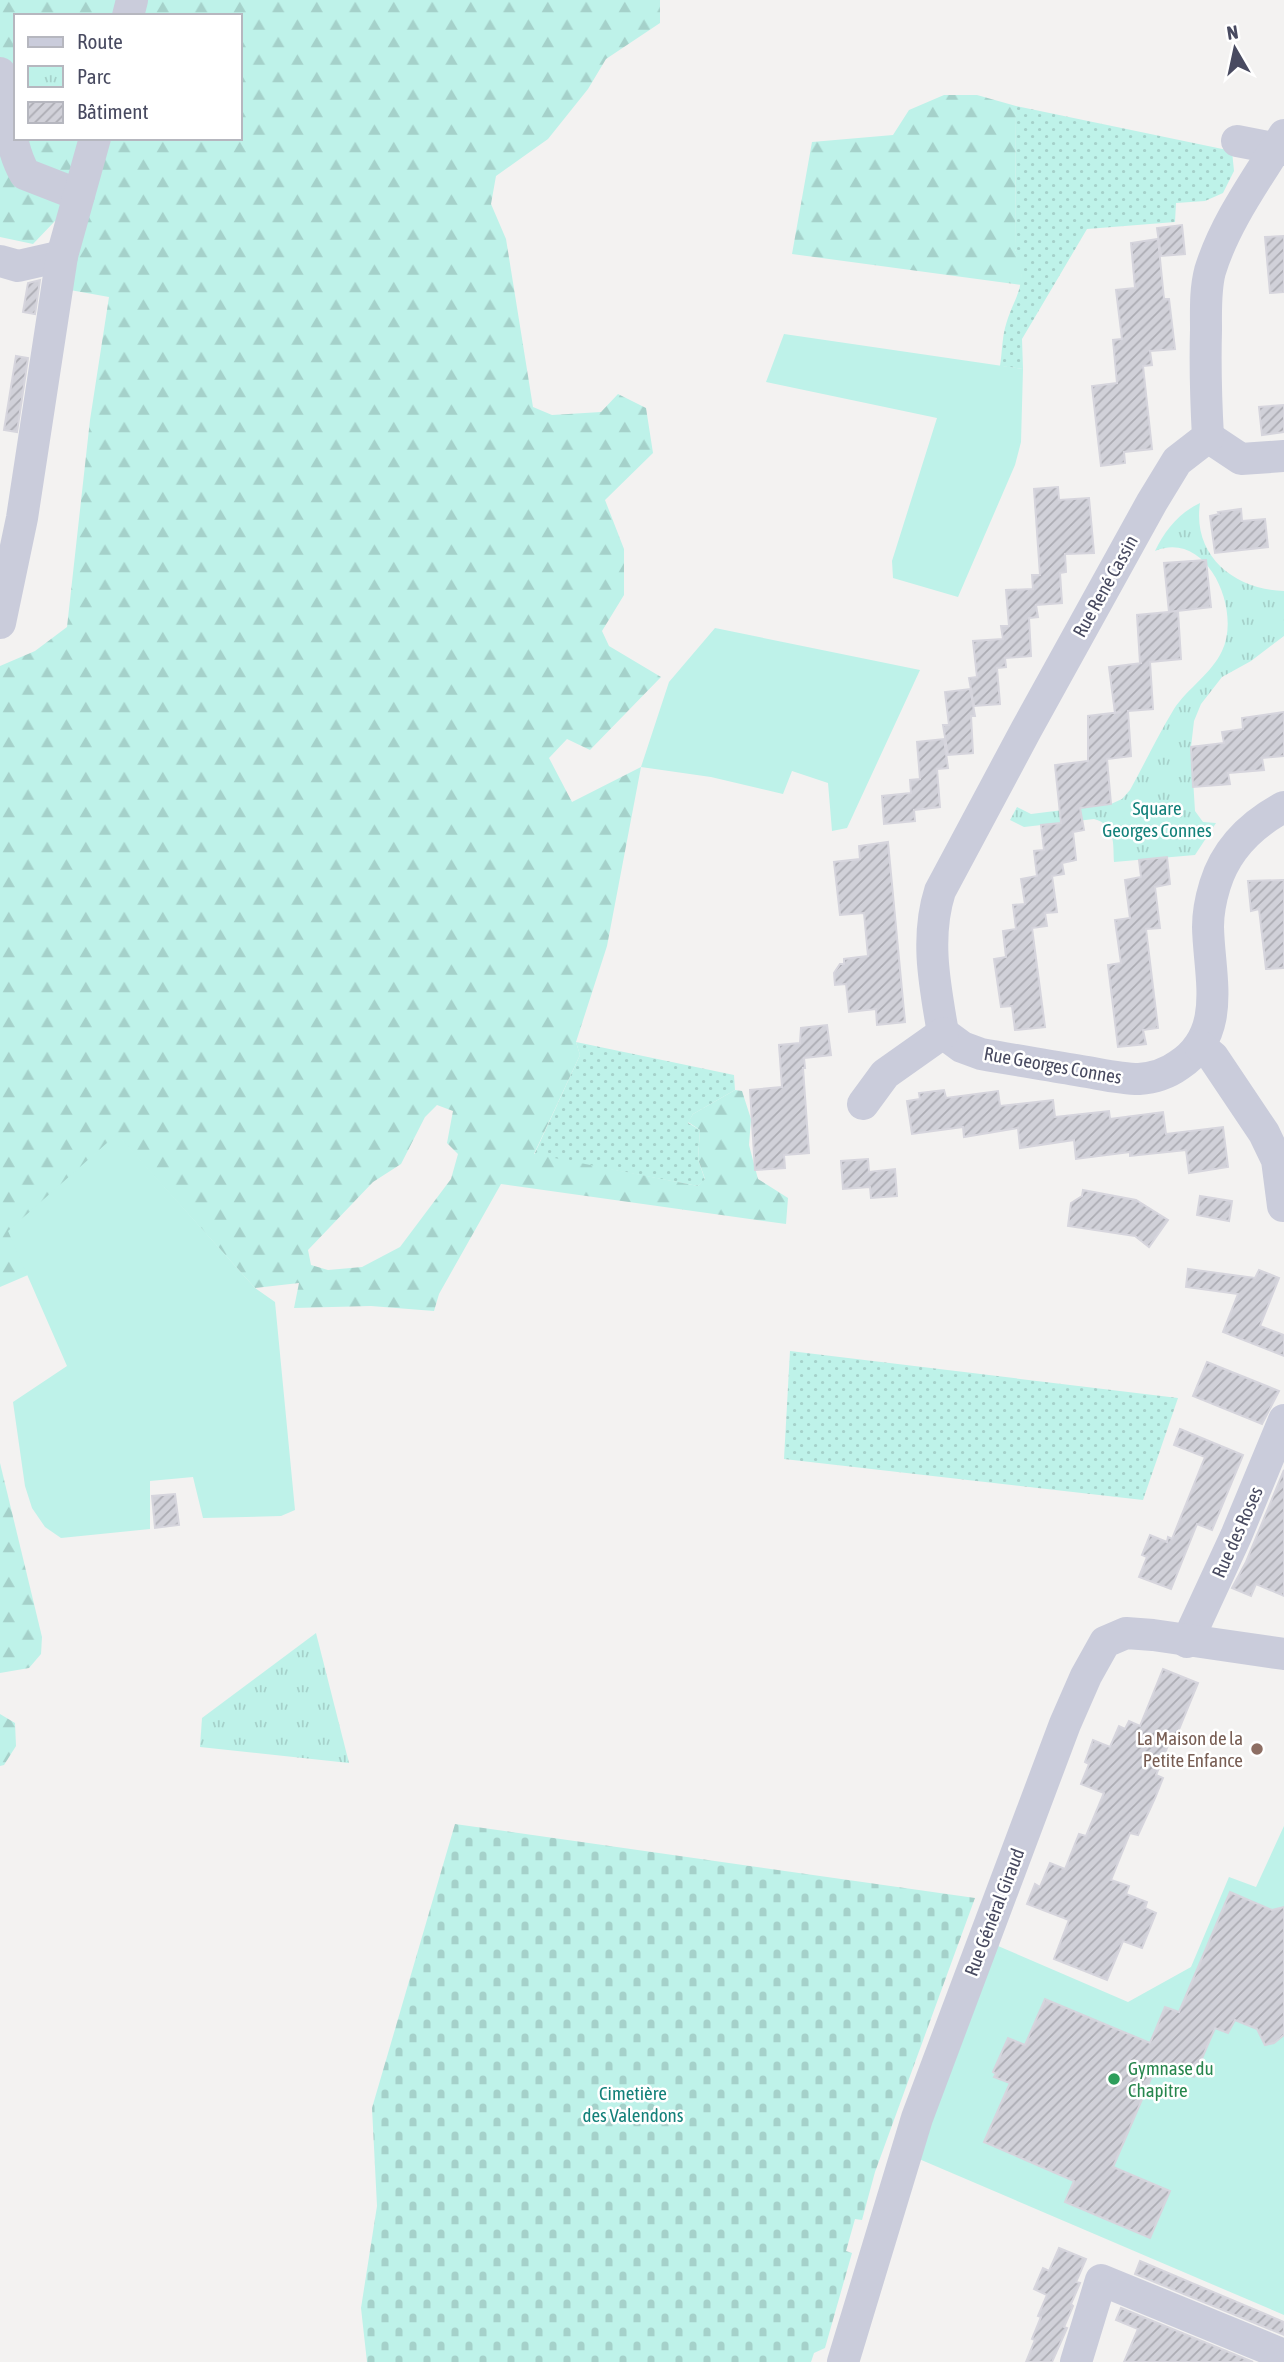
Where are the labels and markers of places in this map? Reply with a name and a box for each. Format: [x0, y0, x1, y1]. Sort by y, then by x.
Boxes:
place label: La Maison de la Petite Enfance [1137, 1727, 1243, 1771]
marker: La Maison de la Petite Enfance [1249, 1741, 1265, 1757]
place label: Gymnase du Chapitre [1128, 2057, 1214, 2101]
marker: Gymnase du Chapitre [1106, 2071, 1122, 2087]

